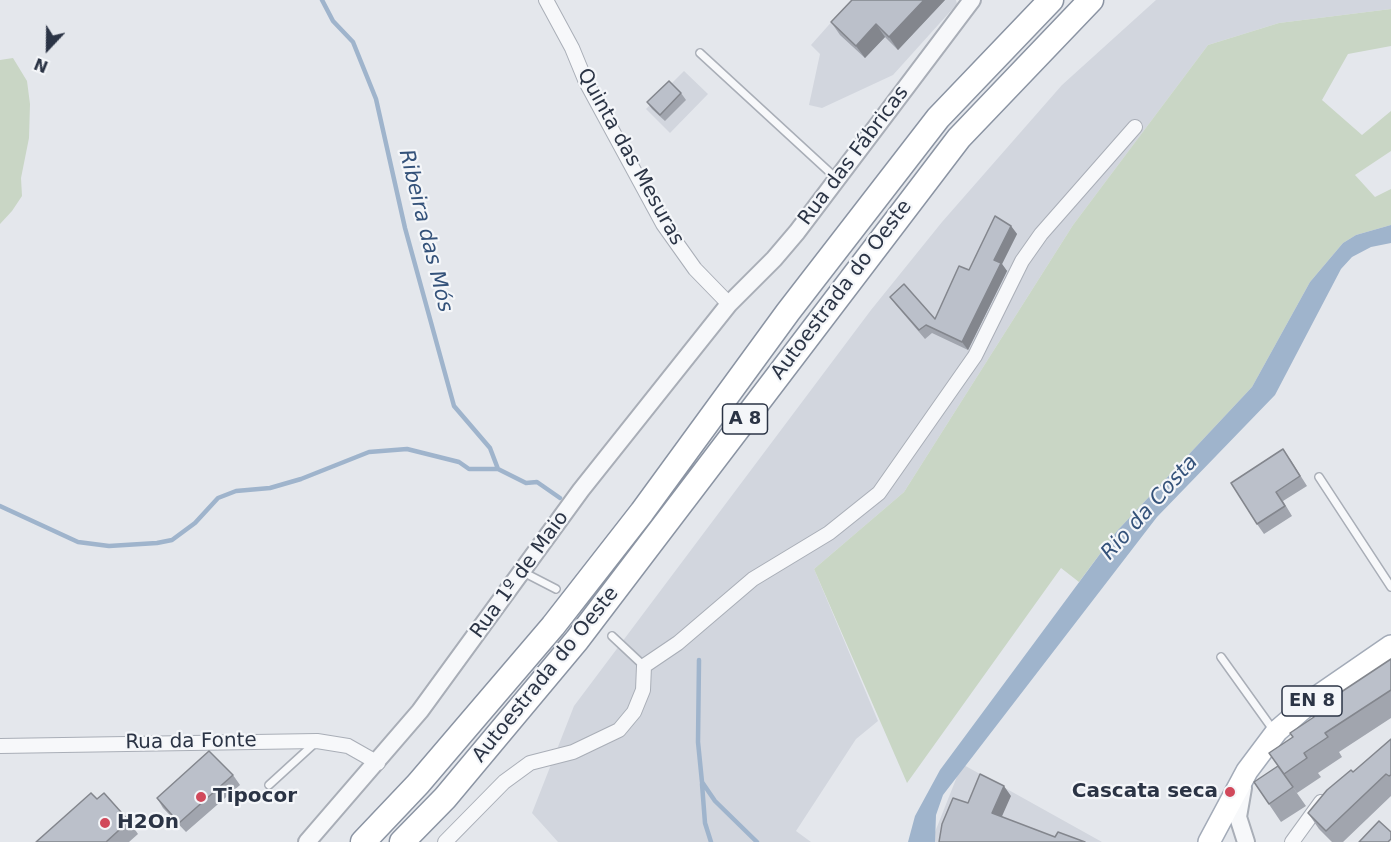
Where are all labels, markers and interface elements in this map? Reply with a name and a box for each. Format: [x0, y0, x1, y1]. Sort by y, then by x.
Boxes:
north arrow [18, 18, 78, 78]
text: N [31, 54, 51, 76]
street label: Quinta das Mesuras [571, 64, 689, 250]
street label: Rua das Fábricas [794, 82, 914, 230]
water label: Ribeira das Mós [393, 147, 457, 315]
street label: Autoestrada do Oeste [767, 195, 917, 385]
road number: A 8 [722, 404, 768, 434]
water label: Rio da Costa [1096, 450, 1204, 566]
street label: Rua 1º de Maio [466, 507, 574, 643]
street label: Autoestrada do Oeste [468, 582, 624, 768]
road number: EN 8 [1282, 686, 1342, 716]
street label: Rua da Fonte [125, 729, 257, 755]
place label: Cascata seca [1072, 780, 1218, 804]
place label: Tipocor [213, 785, 297, 809]
marker: Cascata seca [1223, 785, 1237, 799]
marker: Tipocor [194, 790, 208, 804]
place label: H2On [117, 811, 179, 835]
marker: H2On [98, 816, 112, 830]

